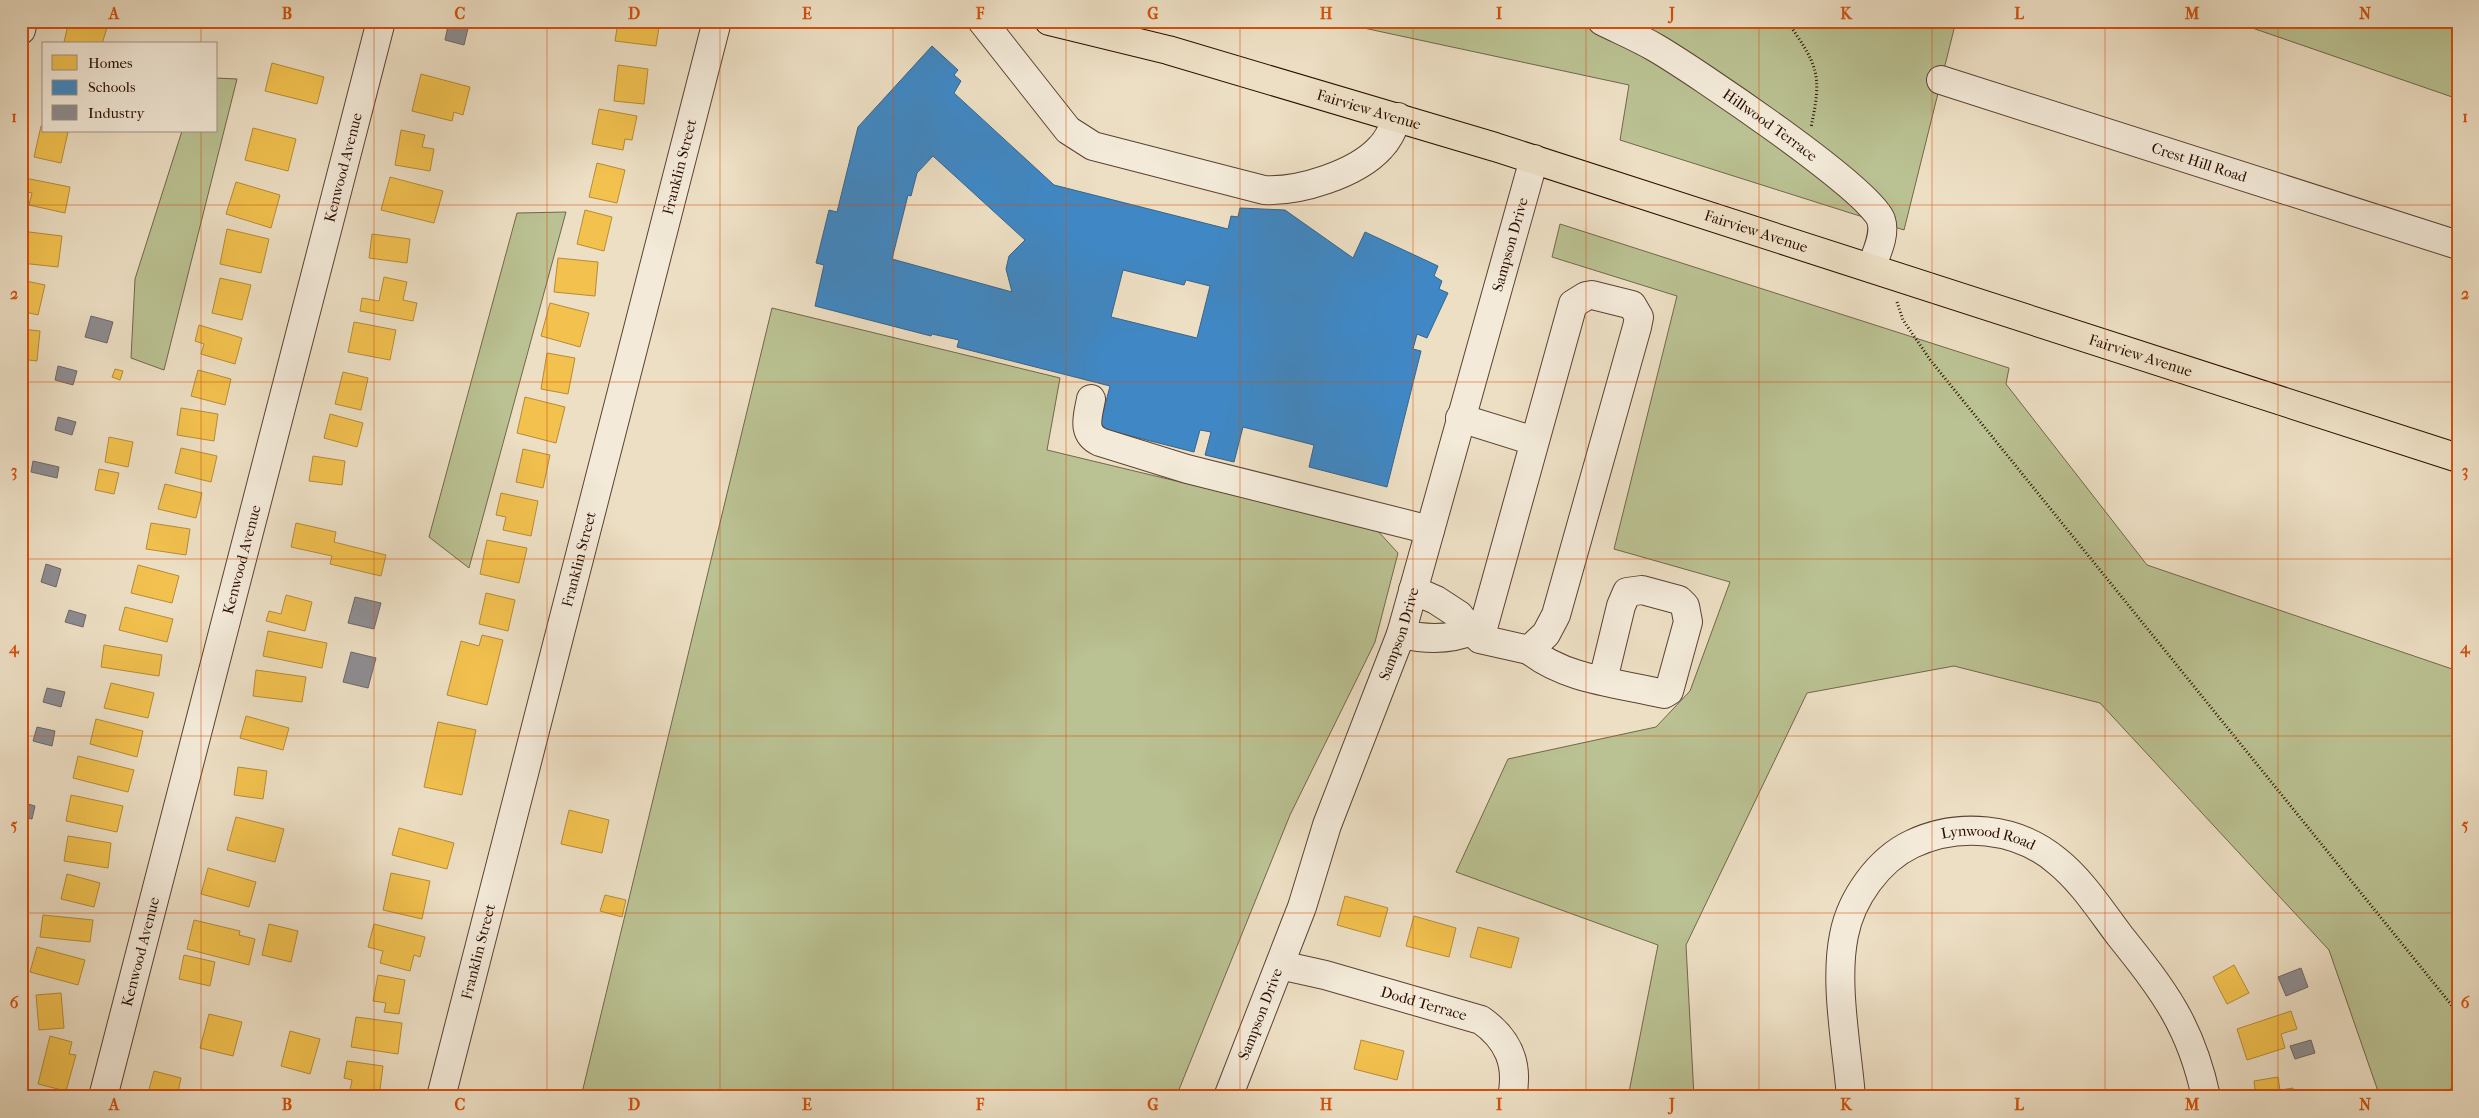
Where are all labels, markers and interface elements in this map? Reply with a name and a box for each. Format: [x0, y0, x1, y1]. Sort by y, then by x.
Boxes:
text: A [108, 4, 120, 23]
text: B [282, 4, 292, 23]
text: C [455, 4, 466, 23]
text: D [628, 4, 640, 23]
text: E [802, 4, 812, 23]
text: F [975, 4, 985, 23]
text: G [1147, 4, 1159, 23]
text: H [1320, 4, 1333, 23]
text: I [1496, 4, 1503, 23]
text: J [1667, 4, 1675, 24]
text: K [1840, 4, 1853, 23]
text: L [2014, 4, 2024, 23]
text: M [2184, 4, 2200, 23]
text: N [2359, 4, 2372, 23]
legend [42, 42, 218, 132]
text: Homes [88, 54, 133, 72]
text: Schools [88, 78, 136, 96]
street label: Hillwood Terrace [1719, 85, 1821, 165]
street label: Fairview Avenue [1315, 86, 1424, 134]
text: Industry [88, 104, 145, 122]
text: 1 [11, 107, 17, 126]
text: 1 [2462, 107, 2468, 126]
street label: Kenwood Avenue [320, 110, 366, 224]
street label: Franklin Street [659, 117, 701, 217]
street label: Crest Hill Road [2149, 139, 2250, 186]
street label: Sampson Drive [1488, 195, 1532, 294]
street label: Fairview Avenue [1702, 206, 1811, 257]
text: 2 [10, 284, 18, 303]
text: 2 [2461, 284, 2469, 303]
street label: Fairview Avenue [2087, 330, 2195, 381]
text: 3 [11, 461, 17, 481]
text: 3 [2462, 461, 2468, 481]
street label: Kenwood Avenue [219, 502, 265, 616]
street label: Franklin Street [558, 509, 600, 609]
street label: Sampson Drive [1375, 585, 1423, 683]
text: 4 [8, 638, 20, 658]
text: 4 [2459, 638, 2471, 658]
text: 5 [11, 815, 18, 834]
text: 5 [2462, 815, 2469, 834]
street label: Lynwood Road [1940, 822, 2039, 854]
street label: Kenwood Avenue [118, 895, 163, 1008]
street label: Franklin Street [457, 901, 499, 1001]
street label: Sampson Drive [1234, 965, 1286, 1063]
street label: Dodd Terrace [1379, 983, 1470, 1025]
text: 6 [10, 993, 19, 1012]
text: 6 [2461, 993, 2470, 1012]
text: A [108, 1095, 120, 1114]
text: B [282, 1095, 292, 1114]
text: C [455, 1095, 466, 1114]
text: D [628, 1095, 640, 1114]
text: E [802, 1095, 812, 1114]
text: F [975, 1095, 985, 1114]
text: G [1147, 1095, 1159, 1114]
text: H [1320, 1095, 1333, 1114]
text: I [1496, 1095, 1503, 1114]
text: J [1667, 1095, 1675, 1115]
text: K [1840, 1095, 1853, 1114]
text: L [2014, 1095, 2024, 1114]
text: M [2184, 1095, 2200, 1114]
text: N [2359, 1095, 2372, 1114]

